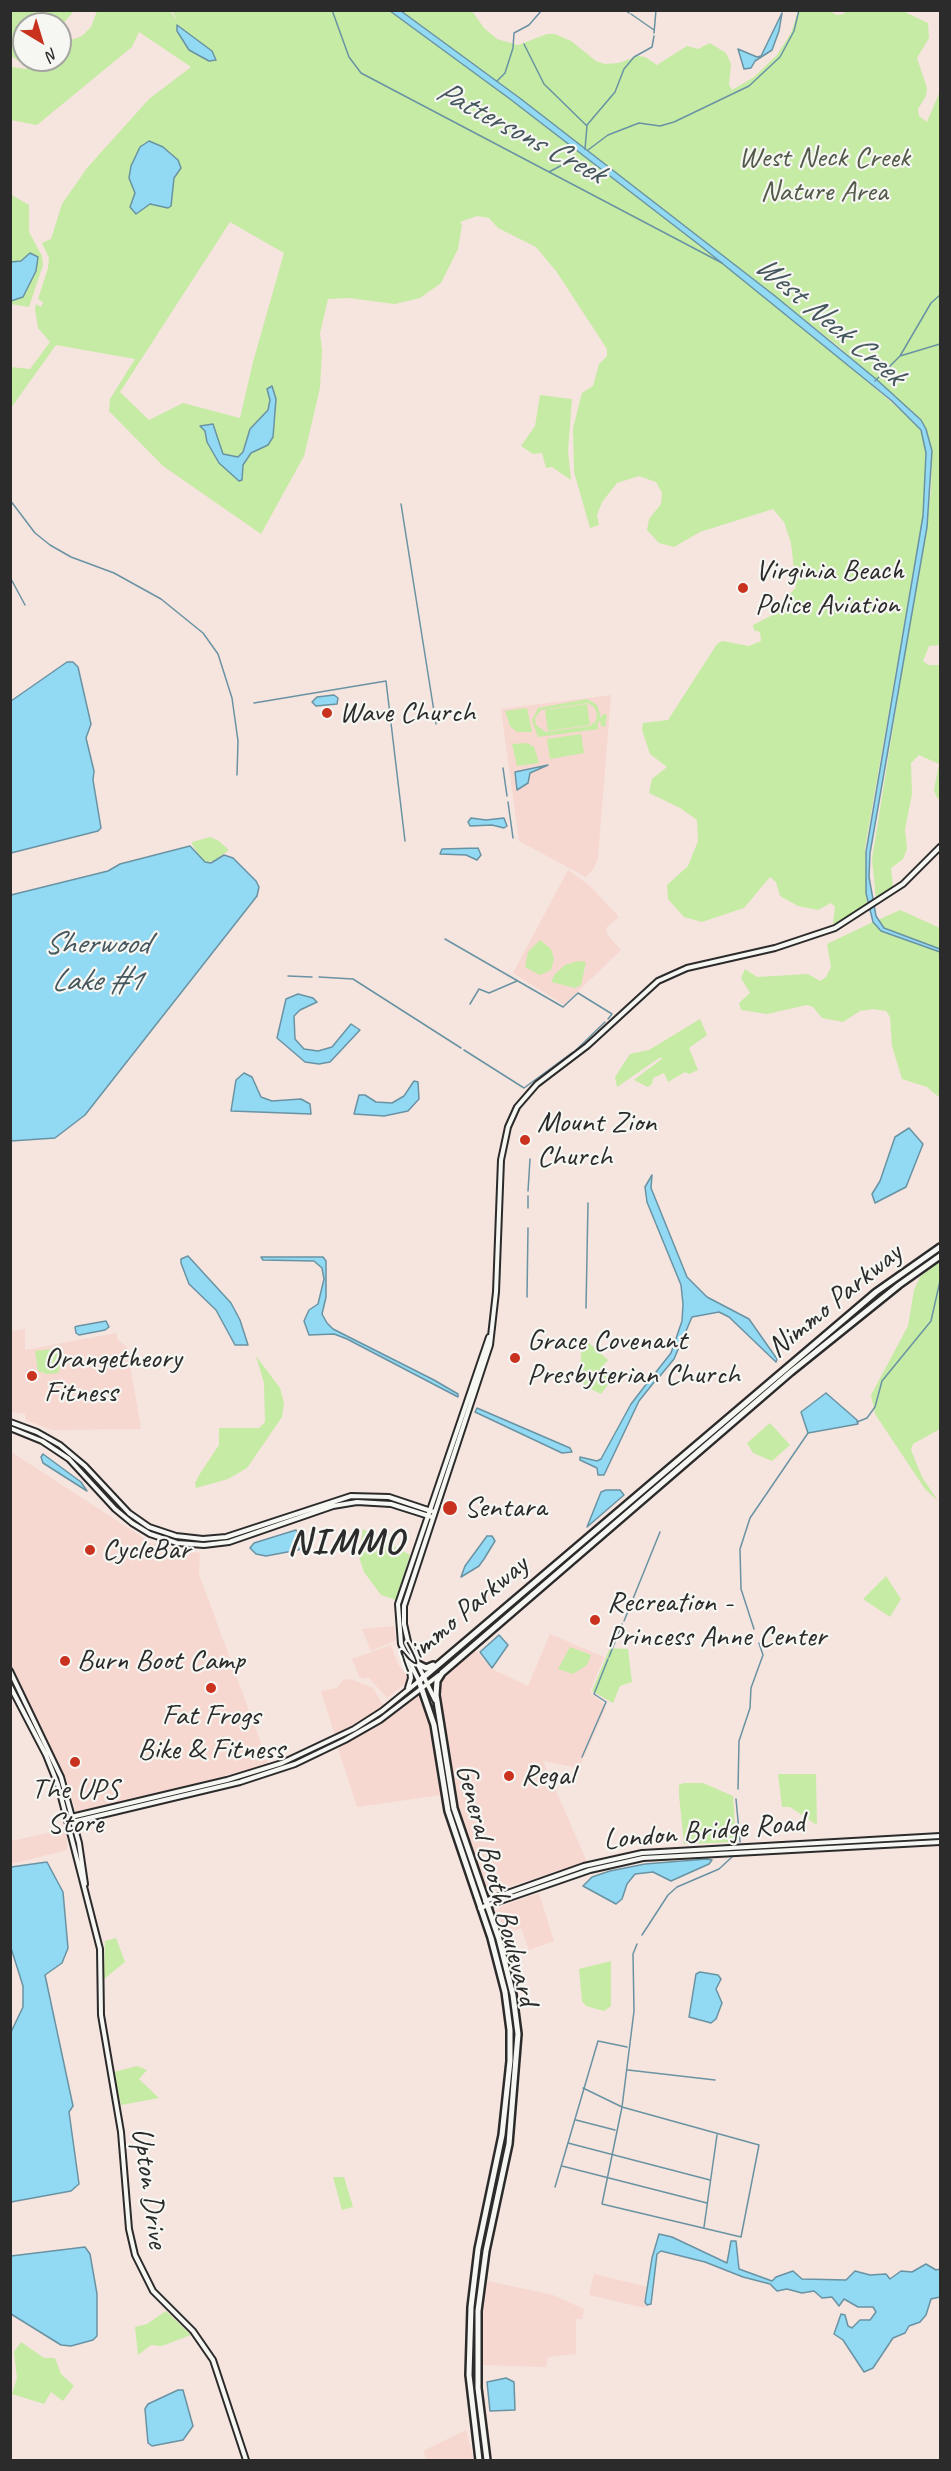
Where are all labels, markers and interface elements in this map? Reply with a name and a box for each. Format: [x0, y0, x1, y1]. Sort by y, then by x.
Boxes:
north arrow [12, 12, 72, 72]
text: N [42, 44, 62, 66]
water label: Pattersons Creek [429, 73, 611, 193]
park label: West Neck Creek Nature Area [738, 140, 910, 210]
water label: West Neck Creek [747, 248, 911, 394]
place label: Virginia Beach Police Aviation [755, 553, 903, 624]
marker: Virginia Beach Police Aviation [736, 581, 750, 595]
place label: Wave Church [339, 695, 475, 731]
marker: Wave Church [320, 706, 334, 720]
water label: Sherwood Lake #1 [44, 926, 148, 1001]
place label: Mount Zion Church [537, 1105, 656, 1176]
marker: Mount Zion Church [518, 1133, 532, 1147]
street label: Nimmo Parkway [761, 1236, 909, 1366]
place label: Grace Covenant Presbyterian Church [527, 1323, 740, 1394]
place label: Orangetheory Fitness [44, 1341, 181, 1412]
marker: Grace Covenant Presbyterian Church [508, 1351, 522, 1365]
marker: Orangetheory Fitness [25, 1369, 39, 1383]
place label: Sentara [464, 1490, 546, 1526]
marker: Sentara [441, 1499, 459, 1517]
district label: NIMMO [289, 1522, 403, 1566]
place label: CycleBar [102, 1532, 190, 1568]
marker: CycleBar [83, 1543, 97, 1557]
street label: Nimmo Parkway [388, 1548, 536, 1680]
place label: Recreation - Princess Anne Center [607, 1585, 826, 1656]
marker: Recreation - Princess Anne Center [588, 1613, 602, 1627]
place label: Burn Boot Camp [77, 1643, 245, 1679]
marker: Burn Boot Camp [58, 1654, 72, 1668]
marker: Fat Frogs Bike & Fitness [204, 1681, 218, 1695]
place label: Fat Frogs Bike & Fitness [138, 1698, 284, 1768]
marker: The UPS Store [68, 1755, 82, 1769]
place label: Regal [521, 1758, 574, 1794]
street label: General Booth Boulevard [446, 1760, 546, 2010]
marker: Regal [502, 1769, 516, 1783]
place label: The UPS Store [31, 1772, 119, 1842]
street label: London Bridge Road [602, 1805, 806, 1859]
street label: Upton Drive [123, 2125, 175, 2251]

